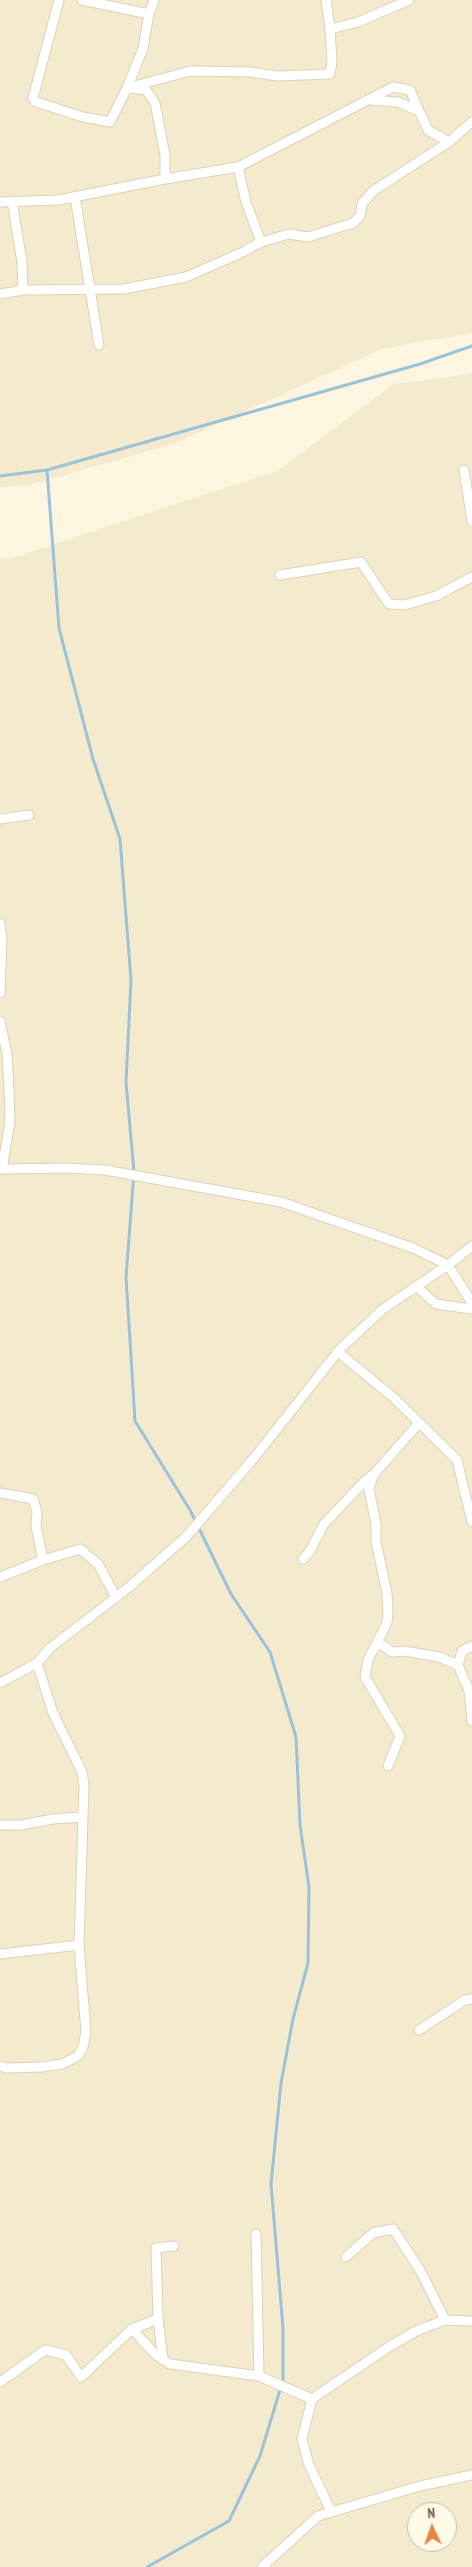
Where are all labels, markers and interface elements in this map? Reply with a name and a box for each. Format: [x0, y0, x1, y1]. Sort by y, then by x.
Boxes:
north arrow [407, 2502, 457, 2552]
text: N [427, 2504, 436, 2522]

